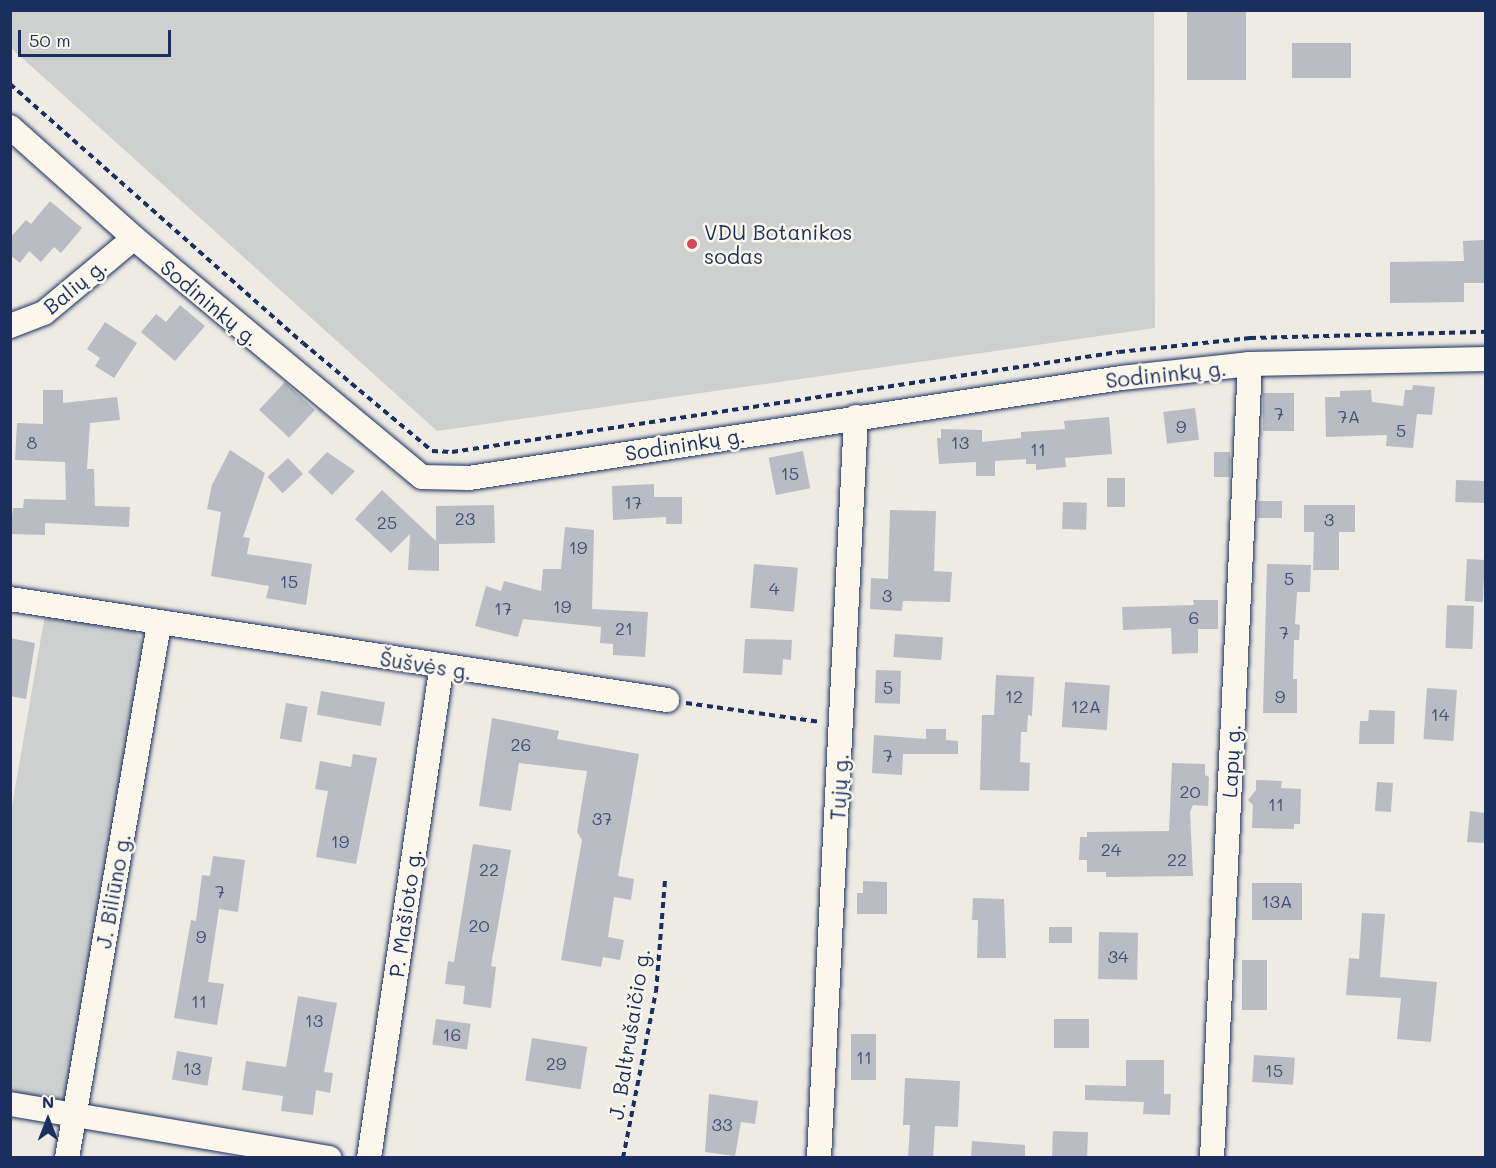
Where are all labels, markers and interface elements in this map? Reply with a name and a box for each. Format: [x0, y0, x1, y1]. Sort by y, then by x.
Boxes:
scale bar [21, 18, 174, 56]
text: 50 m [29, 28, 71, 52]
place label: VDU Botanikos sodas [704, 219, 852, 269]
marker: VDU Botanikos sodas [685, 237, 699, 251]
street label: Balių g. [38, 253, 112, 319]
street label: Sodininkų g. [155, 254, 265, 352]
street label: Sodininkų g. [1104, 355, 1228, 393]
house number: 7 [1274, 402, 1284, 424]
house number: 7A [1338, 405, 1360, 427]
house number: 9 [1176, 415, 1186, 437]
house number: 5 [1396, 419, 1406, 441]
street label: Sodininkų g. [623, 422, 747, 466]
house number: 8 [27, 431, 37, 453]
house number: 13 [951, 431, 969, 453]
house number: 11 [1030, 438, 1046, 460]
house number: 15 [781, 462, 799, 484]
house number: 17 [624, 491, 642, 513]
house number: 23 [455, 507, 475, 529]
house number: 3 [1324, 508, 1334, 530]
house number: 25 [377, 511, 397, 533]
house number: 19 [569, 536, 587, 558]
house number: 5 [1284, 567, 1294, 589]
house number: 15 [280, 570, 298, 592]
house number: 4 [769, 577, 779, 599]
house number: 3 [882, 584, 892, 606]
house number: 19 [553, 595, 571, 617]
house number: 17 [494, 597, 512, 619]
house number: 6 [1189, 606, 1199, 628]
house number: 21 [615, 617, 633, 639]
house number: 7 [1279, 621, 1289, 643]
street label: Šušvės g. [378, 645, 474, 685]
house number: 5 [883, 676, 893, 698]
house number: 12 [1005, 685, 1023, 707]
house number: 9 [1275, 685, 1285, 707]
house number: 12A [1071, 695, 1101, 717]
house number: 14 [1431, 703, 1449, 725]
street label: Lapų g. [1216, 724, 1246, 798]
house number: 26 [511, 733, 531, 755]
house number: 7 [883, 744, 893, 766]
street label: Tujų g. [825, 753, 853, 821]
house number: 20 [1179, 780, 1201, 802]
house number: 11 [1268, 793, 1284, 815]
house number: 37 [592, 807, 612, 829]
house number: 19 [331, 830, 349, 852]
street label: J. Biliūno g. [90, 832, 136, 950]
house number: 24 [1101, 838, 1121, 860]
street label: P. Mašioto g. [384, 847, 426, 979]
house number: 22 [1167, 848, 1187, 870]
house number: 22 [479, 858, 499, 880]
house number: 7 [215, 880, 225, 902]
house number: 13A [1261, 890, 1293, 912]
house number: 20 [468, 914, 490, 936]
house number: 9 [196, 925, 206, 947]
house number: 34 [1107, 945, 1129, 967]
street label: J. Baltrušaičio g. [603, 947, 655, 1121]
house number: 11 [191, 990, 207, 1012]
house number: 13 [305, 1009, 323, 1031]
house number: 16 [443, 1023, 461, 1045]
house number: 11 [856, 1046, 872, 1068]
house number: 29 [546, 1052, 566, 1074]
house number: 13 [183, 1057, 201, 1079]
house number: 15 [1265, 1059, 1283, 1081]
north arrow [18, 1090, 78, 1150]
text: N [42, 1091, 54, 1112]
house number: 33 [711, 1113, 733, 1135]

